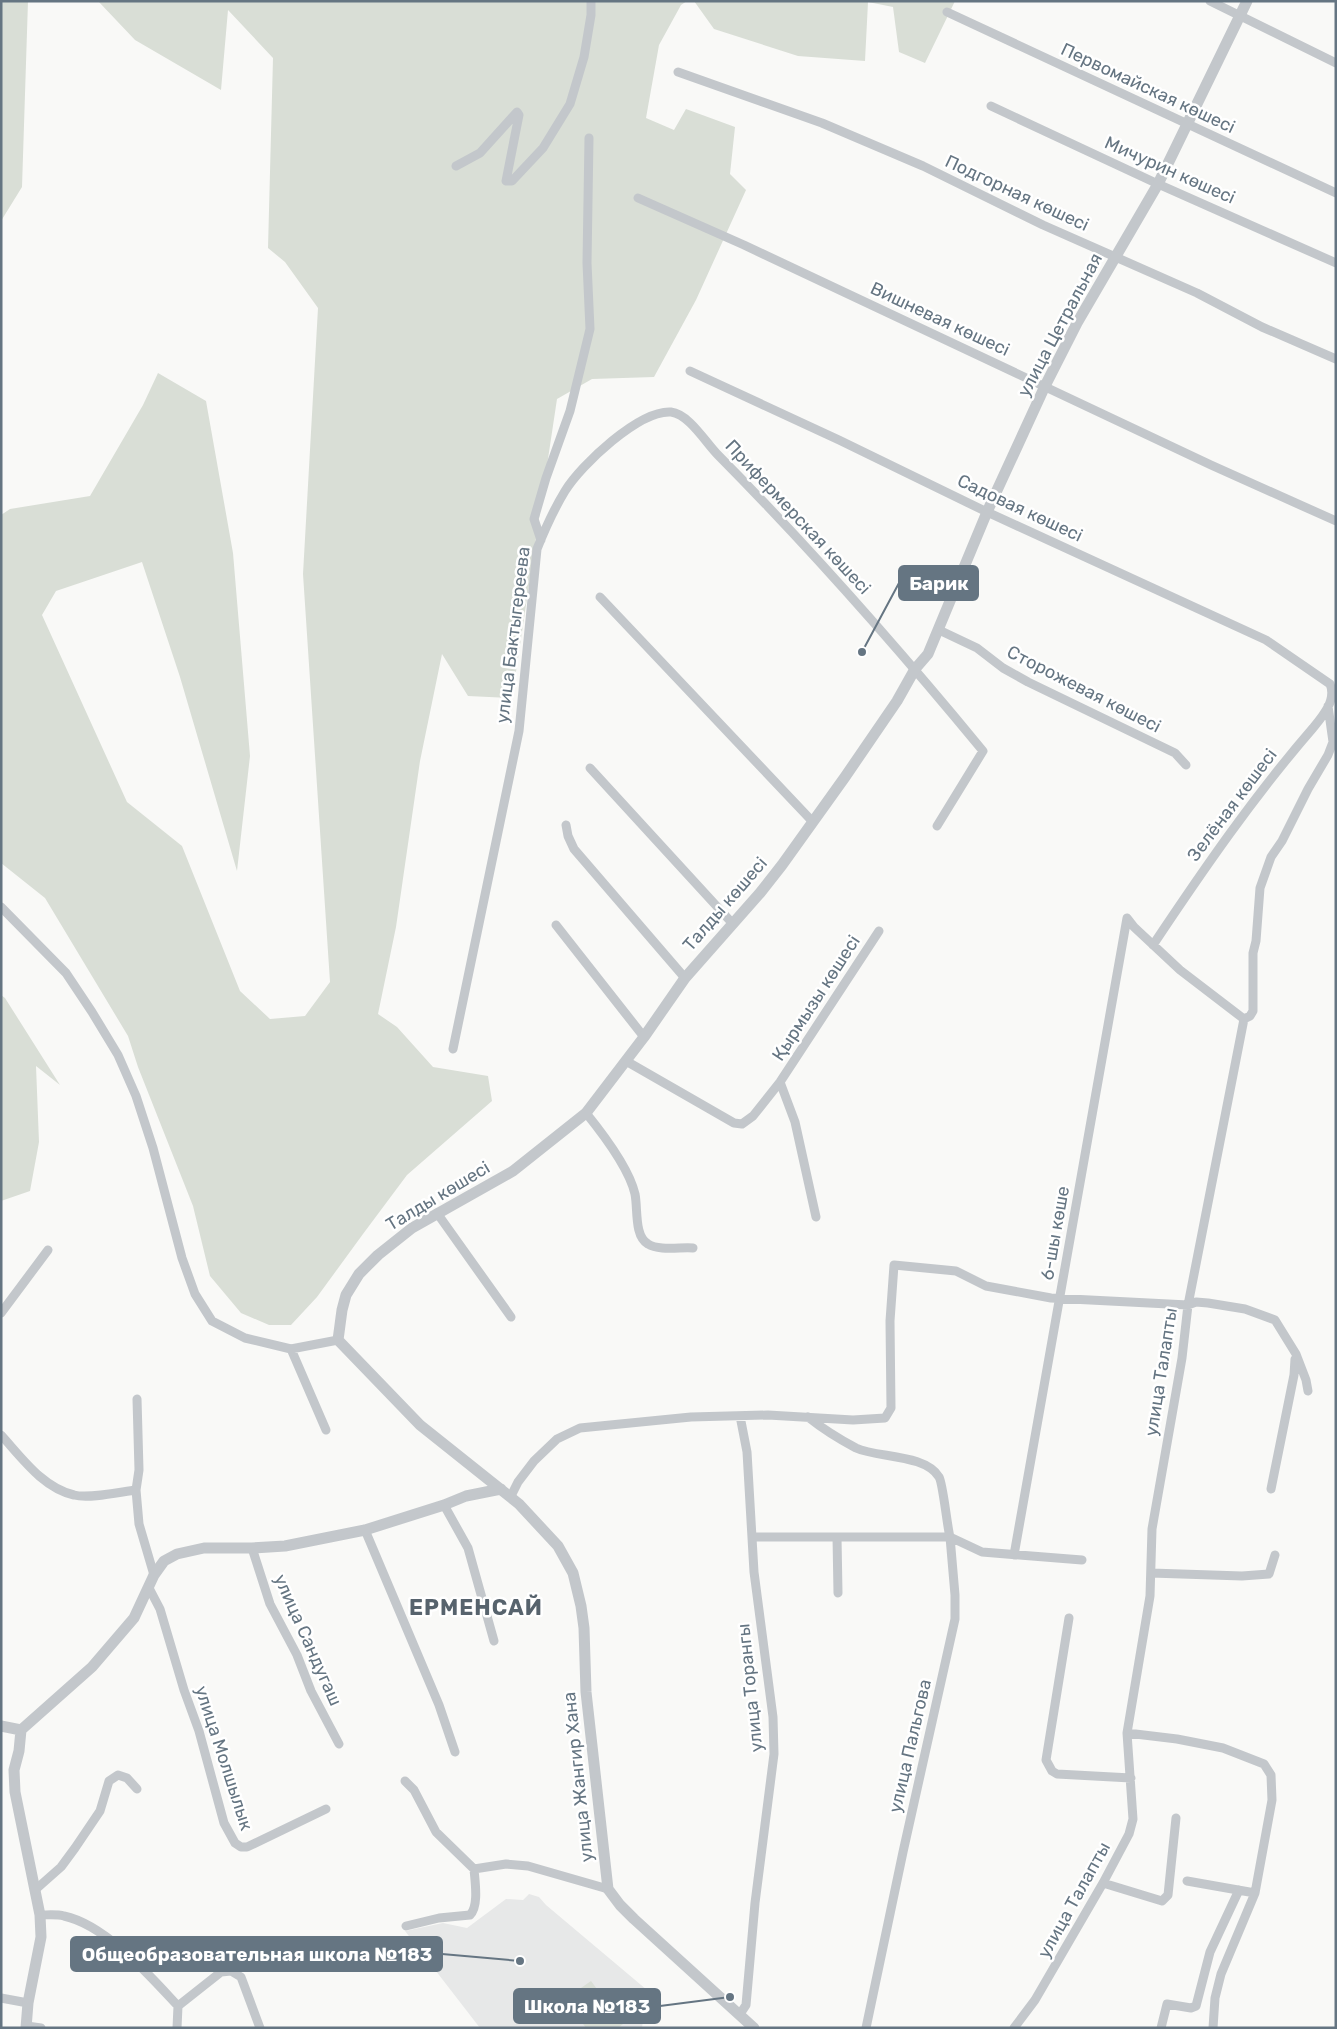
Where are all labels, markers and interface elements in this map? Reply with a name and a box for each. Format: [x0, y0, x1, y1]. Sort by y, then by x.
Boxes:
street label: Первомайская көшесі [1057, 38, 1239, 138]
street label: Мичурин көшесі [1101, 131, 1239, 209]
street label: Подгорная көшесі [942, 150, 1092, 236]
street label: улица Цетральная [1013, 249, 1107, 401]
street label: Вишневая көшесі [867, 277, 1013, 361]
street label: Прифермерская көшесі [721, 435, 875, 599]
street label: Садовая көшесі [954, 469, 1086, 547]
street label: улица Бактыгереева [491, 545, 535, 725]
callout: Барик [899, 566, 978, 600]
text: Барик [909, 572, 969, 595]
street label: Сторожевая көшесі [1003, 641, 1165, 737]
street label: Зелёная көшесі [1182, 744, 1282, 866]
street label: Талды көшесі [678, 853, 772, 955]
street label: Қырмызы көшесі [767, 931, 865, 1065]
street label: Талды көшесі [382, 1156, 494, 1236]
street label: 6-шы көше [1036, 1184, 1074, 1282]
street label: улица Талапты [1140, 1306, 1182, 1438]
street label: улица Сандугаш [269, 1571, 347, 1709]
district label: ЕРМЕНСАЙ [409, 1594, 543, 1621]
street label: улица Торангы [732, 1623, 768, 1753]
street label: улица Пальгова [884, 1677, 936, 1815]
street label: улица Молшылык [190, 1683, 258, 1833]
street label: улица Жангир Хана [558, 1691, 598, 1863]
street label: улица Талапты [1033, 1838, 1115, 1962]
callout: Общеобразовательная школа №183 [71, 1937, 442, 1971]
text: Общеобразовательная школа №183 [82, 1943, 432, 1966]
callout: Школа №183 [514, 1989, 660, 2023]
text: Школа №183 [524, 1995, 650, 2018]

